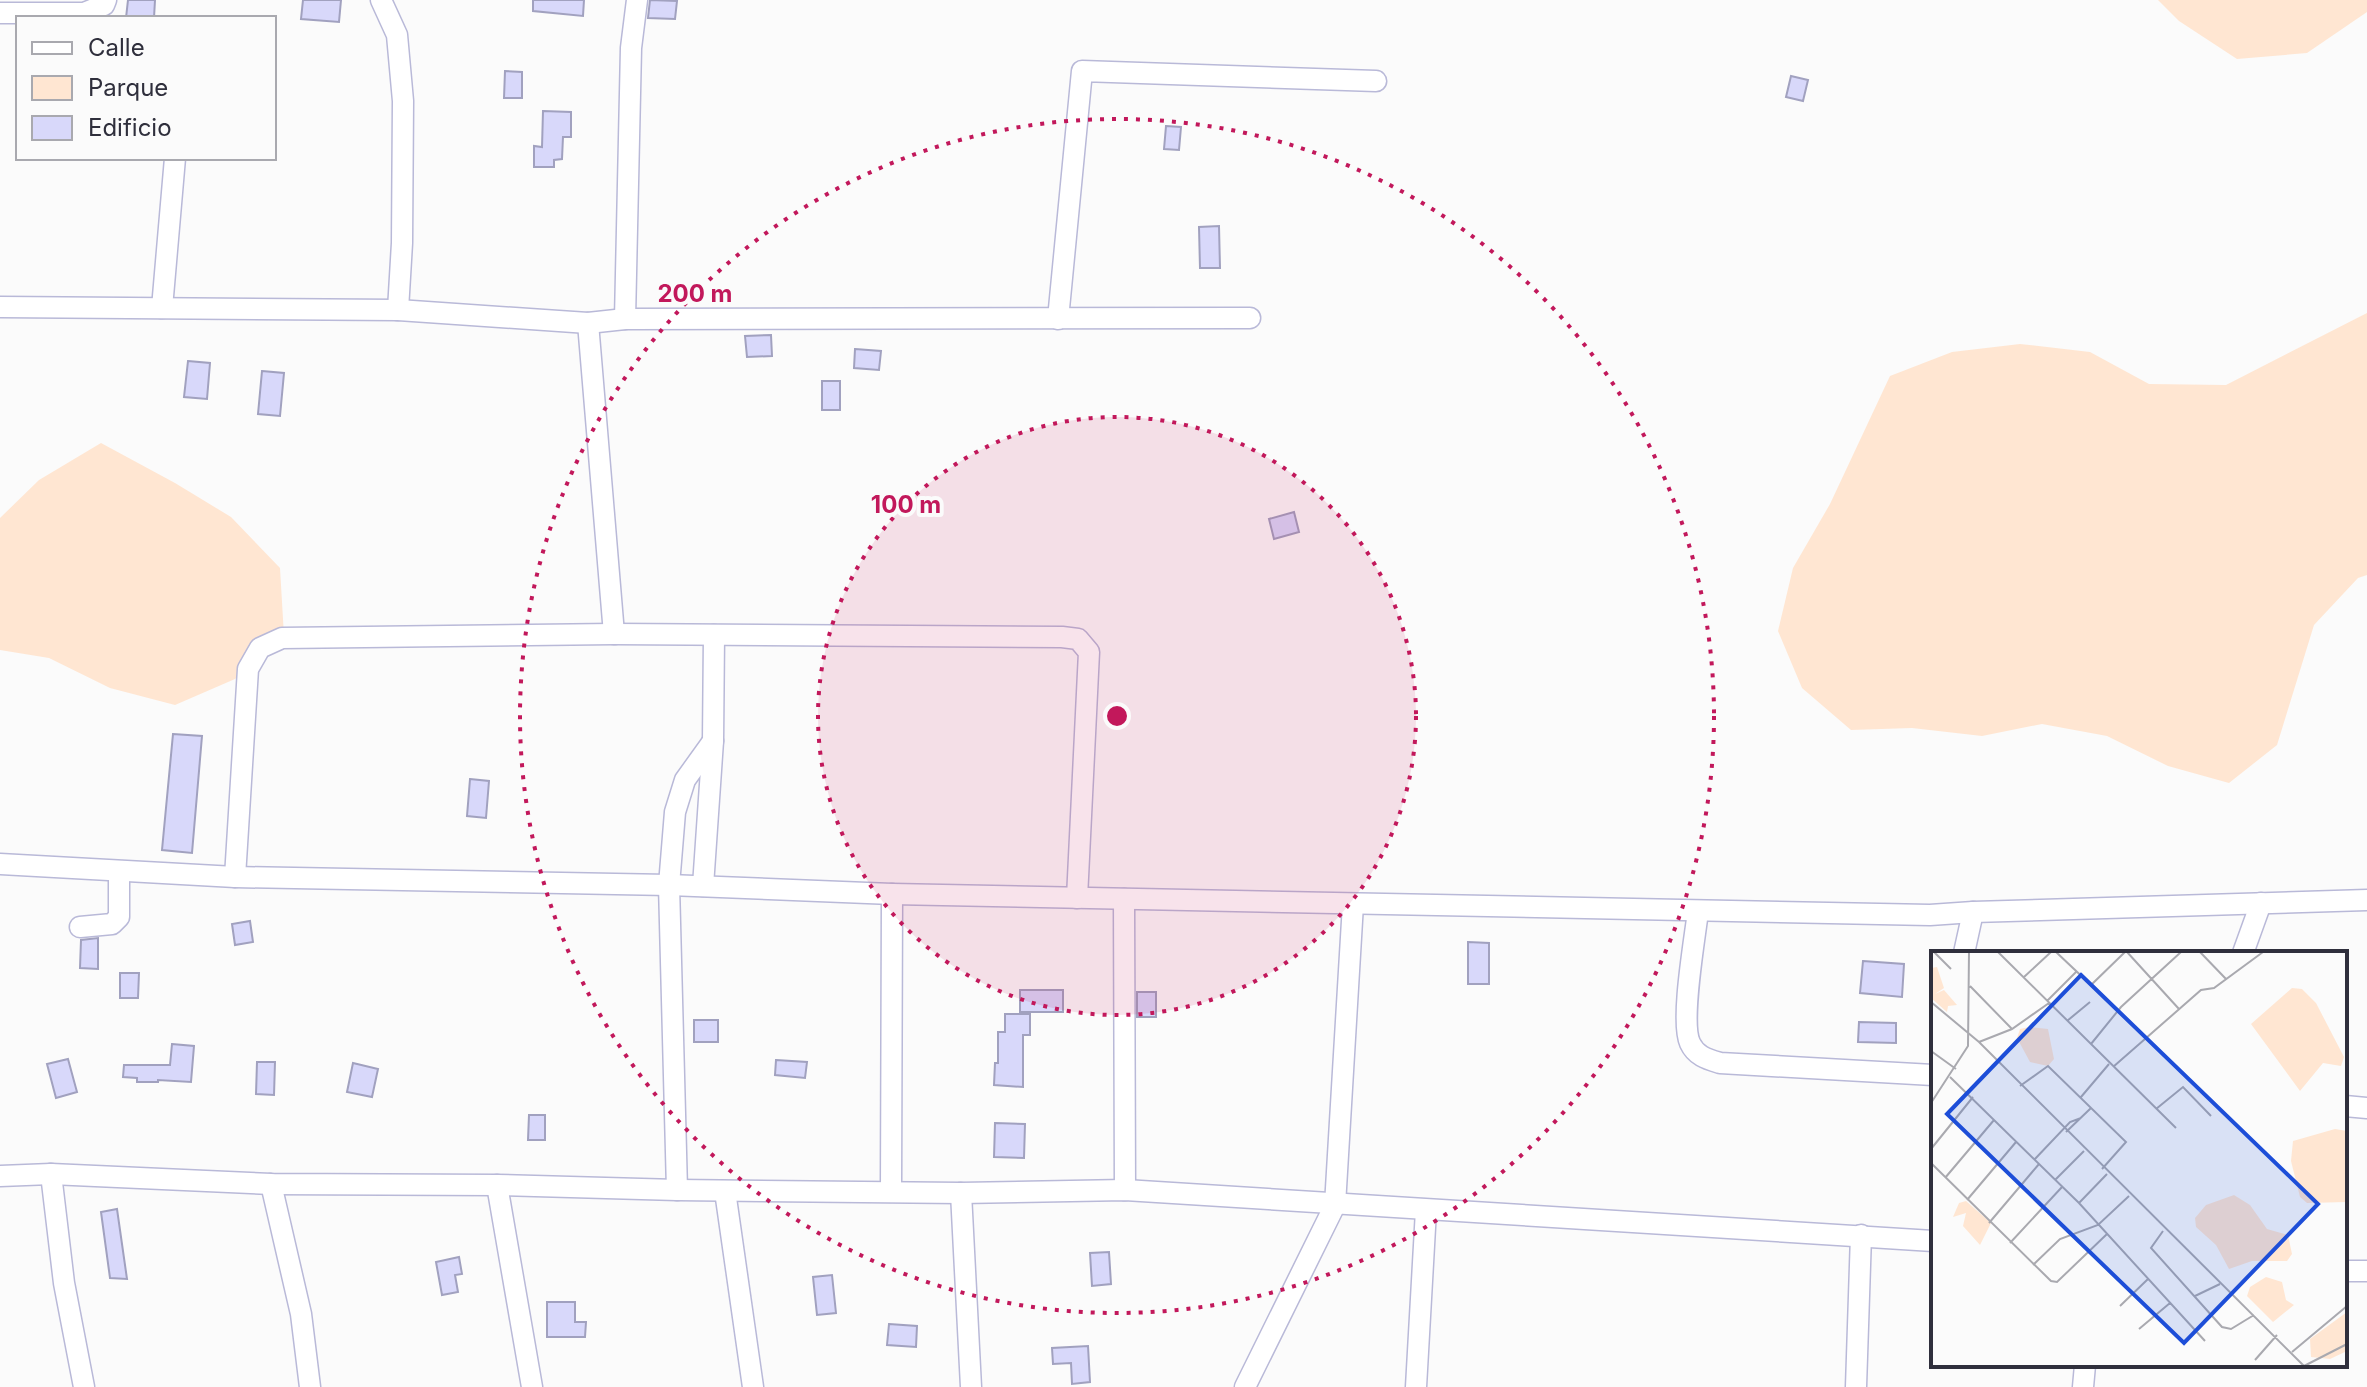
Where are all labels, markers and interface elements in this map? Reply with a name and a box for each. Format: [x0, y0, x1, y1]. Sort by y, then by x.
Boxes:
legend [16, 16, 276, 160]
text: Calle [88, 33, 145, 62]
text: Parque [88, 73, 168, 102]
text: Edificio [88, 113, 172, 142]
text: 200 m [657, 279, 733, 308]
text: 100 m [871, 490, 941, 519]
centre of rings [1103, 702, 1131, 730]
inset map [1931, 951, 2347, 1367]

